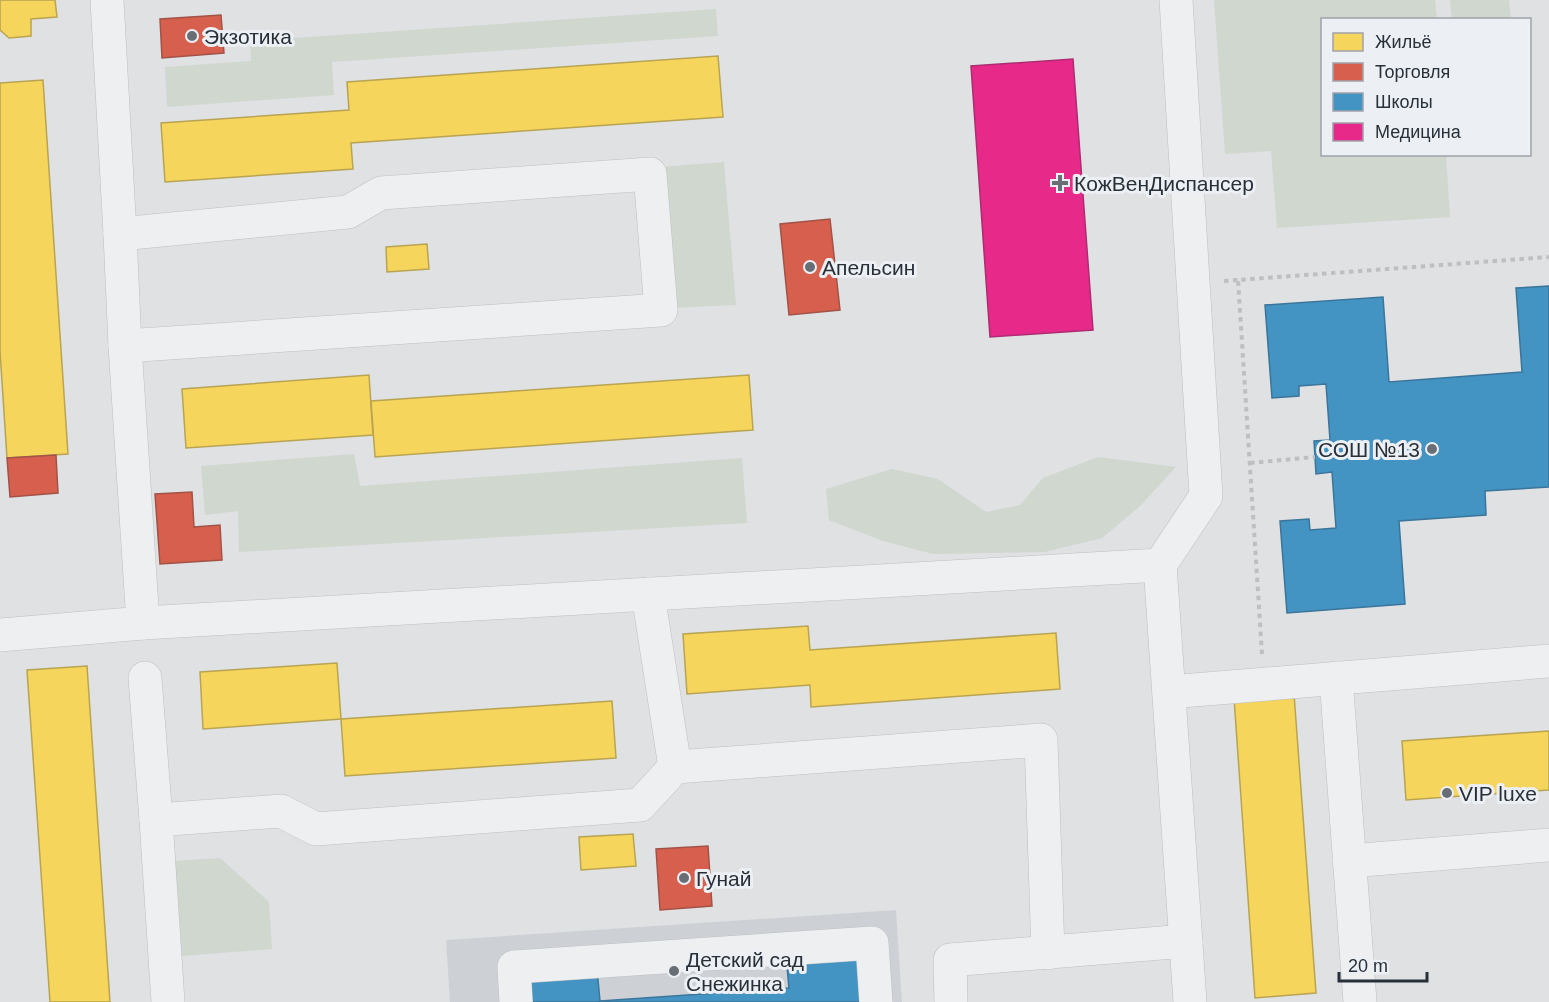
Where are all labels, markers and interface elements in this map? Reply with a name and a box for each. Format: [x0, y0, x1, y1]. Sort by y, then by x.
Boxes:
legend [1321, 18, 1531, 156]
place label: Экзотика [204, 25, 292, 48]
marker: Экзотика [185, 29, 199, 43]
text: Жильё [1375, 32, 1432, 52]
text: Торговля [1375, 62, 1450, 82]
text: Школы [1375, 92, 1433, 112]
text: Медицина [1375, 122, 1462, 142]
place label: КожВенДиспансер [1074, 172, 1254, 195]
marker: КожВенДиспансер [1051, 174, 1069, 192]
place label: Апельсин [822, 256, 915, 279]
marker: Апельсин [803, 260, 817, 274]
place label: СОШ №13 [1318, 438, 1420, 461]
marker: СОШ №13 [1425, 442, 1439, 456]
place label: VIP luxe [1459, 782, 1537, 805]
marker: VIP luxe [1440, 786, 1454, 800]
place label: Гунай [696, 867, 751, 890]
marker: Гунай [677, 871, 691, 885]
scale bar [1339, 945, 1428, 983]
place label: Детский сад Снежинка [686, 948, 804, 995]
text: 20 m [1348, 956, 1388, 976]
marker: Детский сад Снежинка [667, 964, 681, 978]

